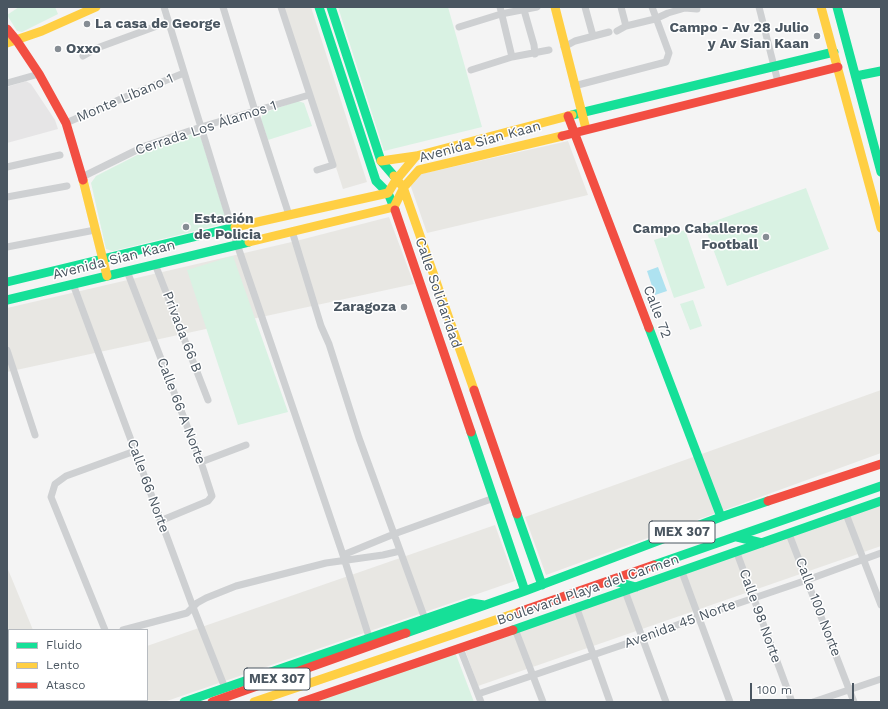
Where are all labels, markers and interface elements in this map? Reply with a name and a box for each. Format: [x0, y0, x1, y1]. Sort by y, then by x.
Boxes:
place label: La casa de George [95, 16, 220, 32]
marker: La casa de George [82, 19, 92, 29]
place label: Campo - Av 28 Julio y Av Sian Kaan [670, 20, 809, 52]
marker: Campo - Av 28 Julio y Av Sian Kaan [812, 31, 822, 41]
place label: Oxxo [66, 41, 101, 57]
marker: Oxxo [53, 44, 63, 54]
street label: Monte Líbano 1 [74, 70, 176, 126]
street label: Cerrada Los Álamos 1 [133, 97, 279, 159]
street label: Avenida Sian Kaan [417, 118, 543, 166]
place label: Estación de Policia [194, 211, 261, 244]
place label: Campo Caballeros Football [633, 221, 758, 254]
marker: Estación de Policia [181, 222, 191, 232]
marker: Campo Caballeros Football [761, 232, 771, 242]
street label: Calle Solidaridad [411, 235, 465, 351]
street label: Avenida Sian Kaan [51, 237, 177, 283]
street label: Calle 72 [639, 283, 675, 341]
street label: Privada 66 B [159, 289, 205, 375]
place label: Zaragoza [333, 299, 396, 315]
marker: Zaragoza [399, 302, 409, 312]
street label: Calle 66 A Norte [153, 355, 209, 467]
street label: Calle 66 Norte [123, 437, 173, 535]
road number: MEX 307 [649, 521, 715, 543]
street label: Boulevard Playa del Carmen [495, 551, 681, 629]
street label: Calle 100 Norte [791, 555, 845, 659]
street label: Calle 98 Norte [735, 567, 785, 665]
street label: Avenida 45 Norte [622, 596, 738, 652]
legend [8, 629, 148, 701]
text: Fluido [46, 638, 82, 652]
text: Lento [46, 658, 80, 672]
road number: MEX 307 [244, 668, 310, 690]
scale bar [752, 675, 856, 701]
text: Atasco [46, 678, 86, 692]
text: 100 m [757, 683, 792, 697]

